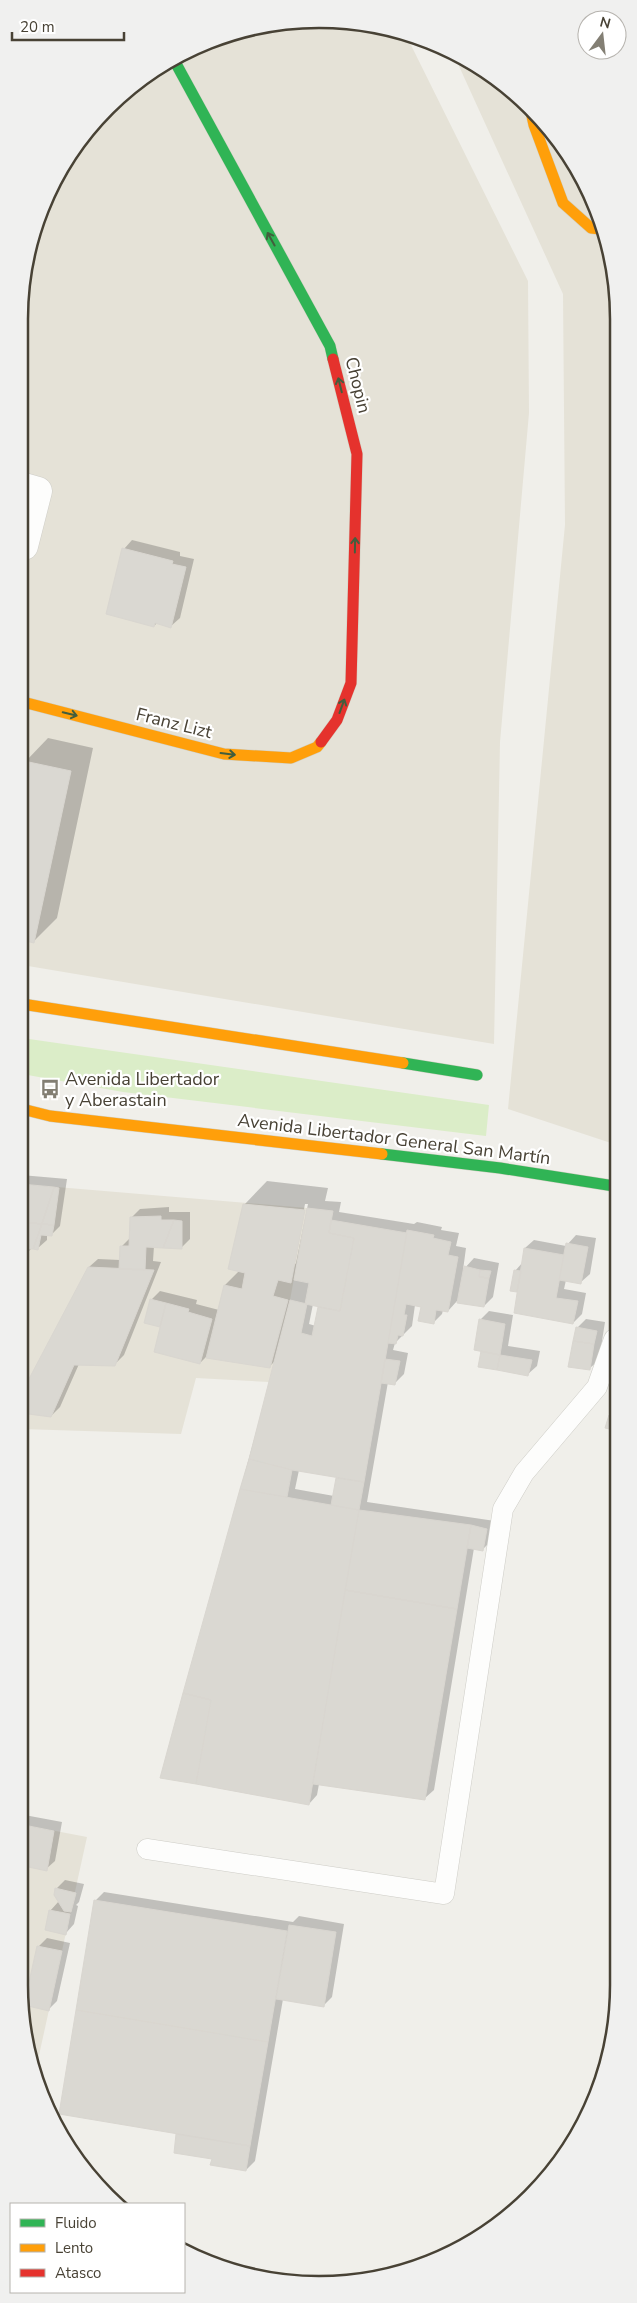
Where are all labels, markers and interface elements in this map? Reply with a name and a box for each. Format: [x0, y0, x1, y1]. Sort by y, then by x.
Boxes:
scale bar [12, 10, 125, 42]
north arrow [577, 10, 627, 60]
text: N [598, 12, 613, 33]
text: 20 m [20, 17, 55, 37]
one-way arrow [266, 232, 276, 246]
street label: Chopin [339, 354, 377, 416]
one-way arrow [335, 377, 344, 393]
one-way arrow [350, 538, 359, 554]
one-way arrow [339, 699, 348, 714]
street label: Franz Lizt [134, 702, 215, 744]
one-way arrow [62, 710, 78, 720]
one-way arrow [219, 749, 235, 759]
place label: Avenida Libertador y Aberastain [65, 1067, 220, 1112]
bus stop icon: Avenida Libertador y Aberastain [39, 1078, 61, 1100]
street label: Avenida Libertador General San Martín [236, 1108, 552, 1170]
legend [10, 2203, 185, 2293]
text: Fluido [55, 2213, 97, 2233]
text: Lento [55, 2238, 93, 2258]
text: Atasco [55, 2263, 101, 2283]

